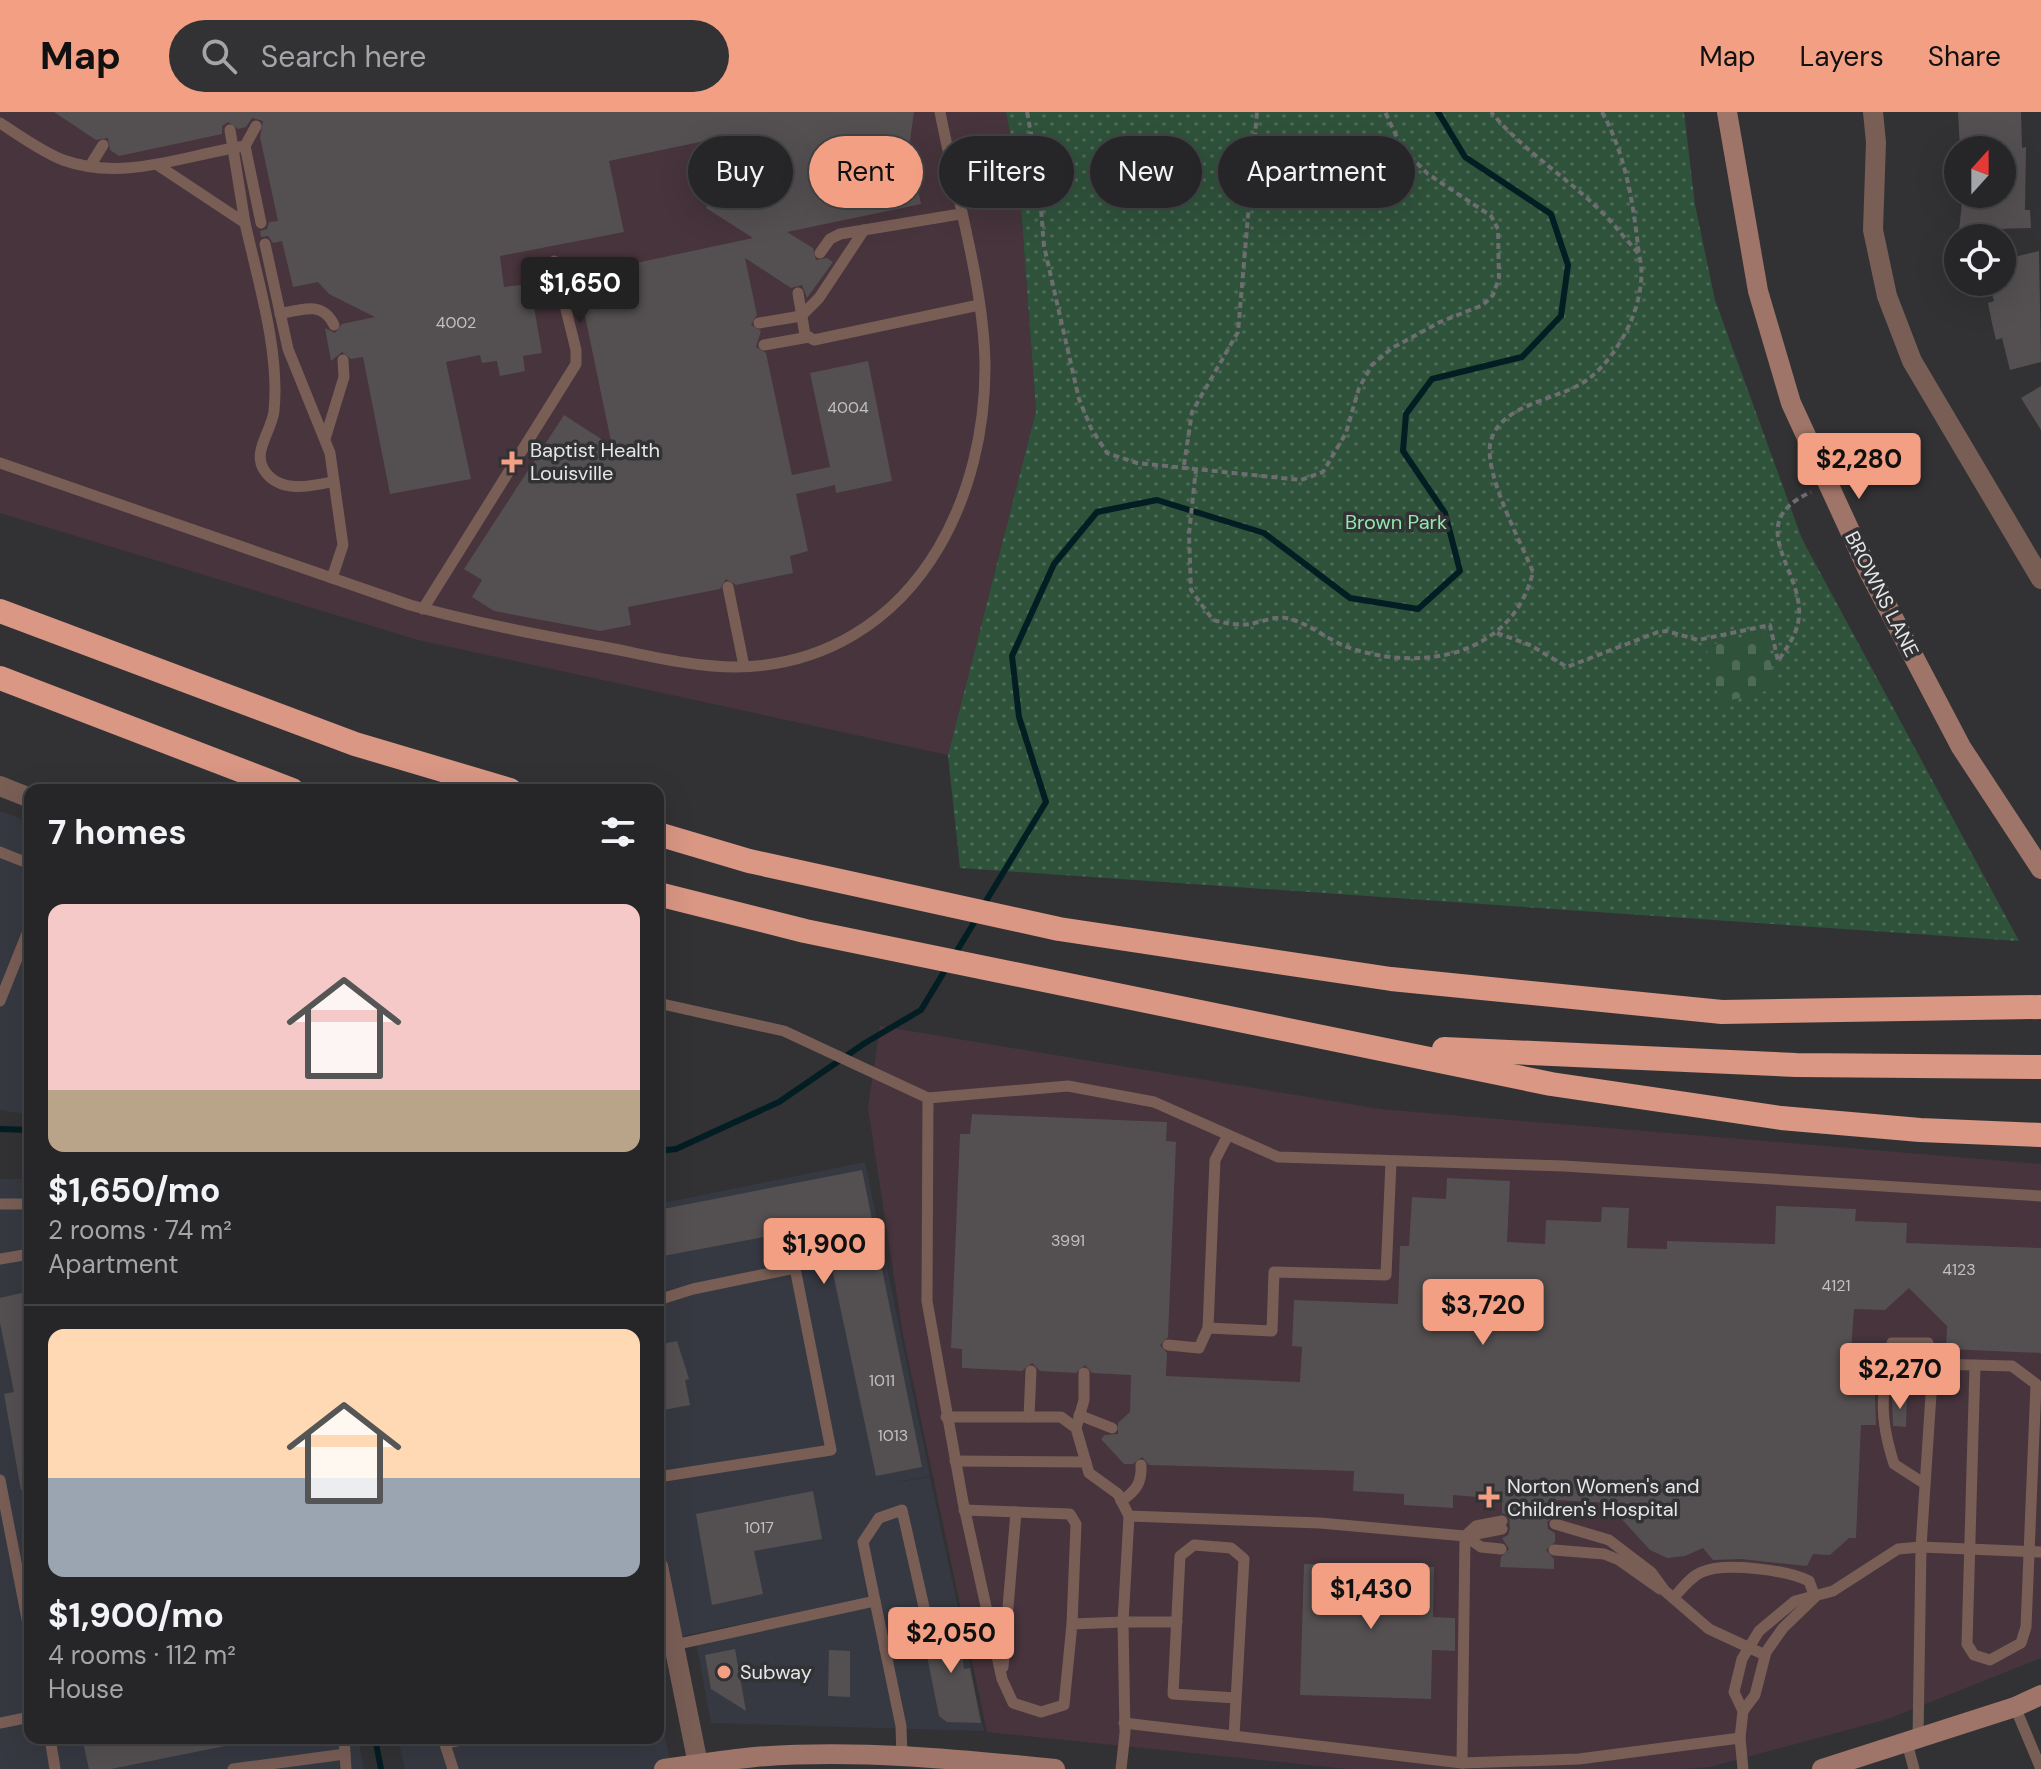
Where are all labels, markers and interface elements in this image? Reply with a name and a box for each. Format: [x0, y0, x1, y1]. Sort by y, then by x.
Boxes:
search box [169, 20, 729, 92]
text: Map [40, 31, 121, 81]
icon: search [197, 34, 241, 78]
text: Search here [261, 37, 426, 76]
text: Map [1699, 38, 1756, 75]
text: Layers [1800, 38, 1884, 75]
text: Share [1928, 38, 2001, 75]
chip: Buy [688, 136, 793, 208]
chip: Rent [809, 136, 923, 208]
chip: Filters [939, 136, 1074, 208]
chip: New [1090, 136, 1202, 208]
chip: Apartment [1218, 136, 1415, 208]
north arrow [1944, 136, 2016, 208]
map controls [1944, 136, 2016, 296]
button: locate [1944, 224, 2016, 296]
pin: $1,650 [515, 257, 645, 325]
text: $1,650 [539, 266, 621, 300]
house number: 4002 [436, 312, 476, 333]
house number: 4004 [827, 397, 869, 418]
pin: $2,280 [1794, 433, 1924, 501]
place label: Baptist Health Louisville [530, 437, 660, 486]
text: $2,280 [1816, 442, 1902, 476]
marker: Baptist Health Louisville [501, 451, 523, 473]
park label: Brown Park [1345, 509, 1447, 535]
street label: BROWNS LANE [1839, 527, 1925, 661]
text: 7 homes [48, 810, 187, 855]
icon: filters [596, 810, 640, 854]
icon: home [272, 956, 416, 1100]
text: $1,650/mo [48, 1168, 220, 1213]
text: 2 rooms · 74 m² [48, 1213, 232, 1247]
pin: $1,900 [759, 1218, 889, 1286]
text: $1,900 [782, 1227, 866, 1261]
house number: 3991 [1051, 1230, 1085, 1251]
text: Apartment [48, 1247, 179, 1281]
house number: 4123 [1942, 1259, 1976, 1280]
house number: 4121 [1822, 1275, 1850, 1296]
pin: $3,720 [1418, 1279, 1548, 1347]
text: $3,720 [1441, 1288, 1525, 1322]
pin: $2,270 [1835, 1343, 1965, 1411]
text: $2,270 [1858, 1352, 1942, 1386]
house number: 1011 [869, 1370, 895, 1391]
icon: home [272, 1381, 416, 1525]
house number: 1013 [878, 1425, 908, 1446]
place label: Norton Women's and Children's Hospital [1507, 1473, 1700, 1522]
marker: Norton Women's and Children's Hospital [1478, 1486, 1500, 1508]
house number: 1017 [744, 1517, 774, 1538]
pin: $1,430 [1306, 1563, 1436, 1631]
text: $1,430 [1330, 1572, 1412, 1606]
text: $1,900/mo [48, 1593, 224, 1638]
pin: $2,050 [886, 1607, 1016, 1675]
text: $2,050 [906, 1616, 996, 1650]
text: 4 rooms · 112 m² [48, 1638, 236, 1672]
place label: Subway [740, 1659, 812, 1685]
marker: Subway [715, 1663, 733, 1681]
text: House [48, 1672, 124, 1706]

